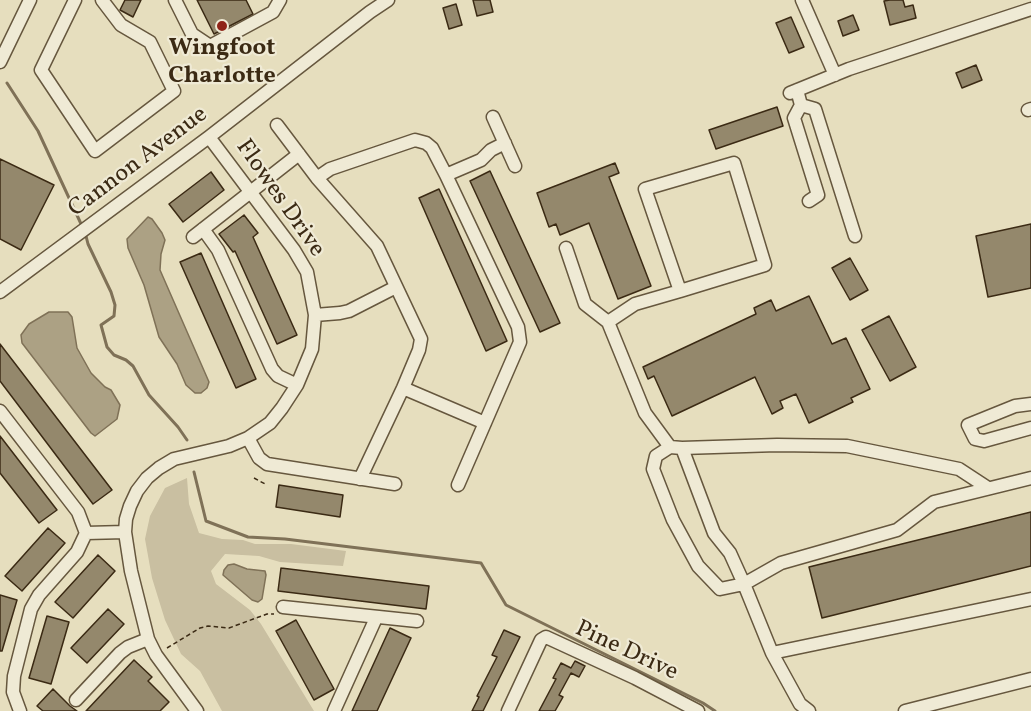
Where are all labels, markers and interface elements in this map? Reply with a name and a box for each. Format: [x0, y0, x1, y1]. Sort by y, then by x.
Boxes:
marker: Wingfoot Charlotte [215, 19, 229, 33]
place label: Wingfoot Charlotte [168, 36, 276, 92]
street label: Cannon Avenue [64, 101, 214, 225]
street label: Flowes Drive [228, 135, 330, 263]
street label: Pine Drive [570, 616, 682, 688]

